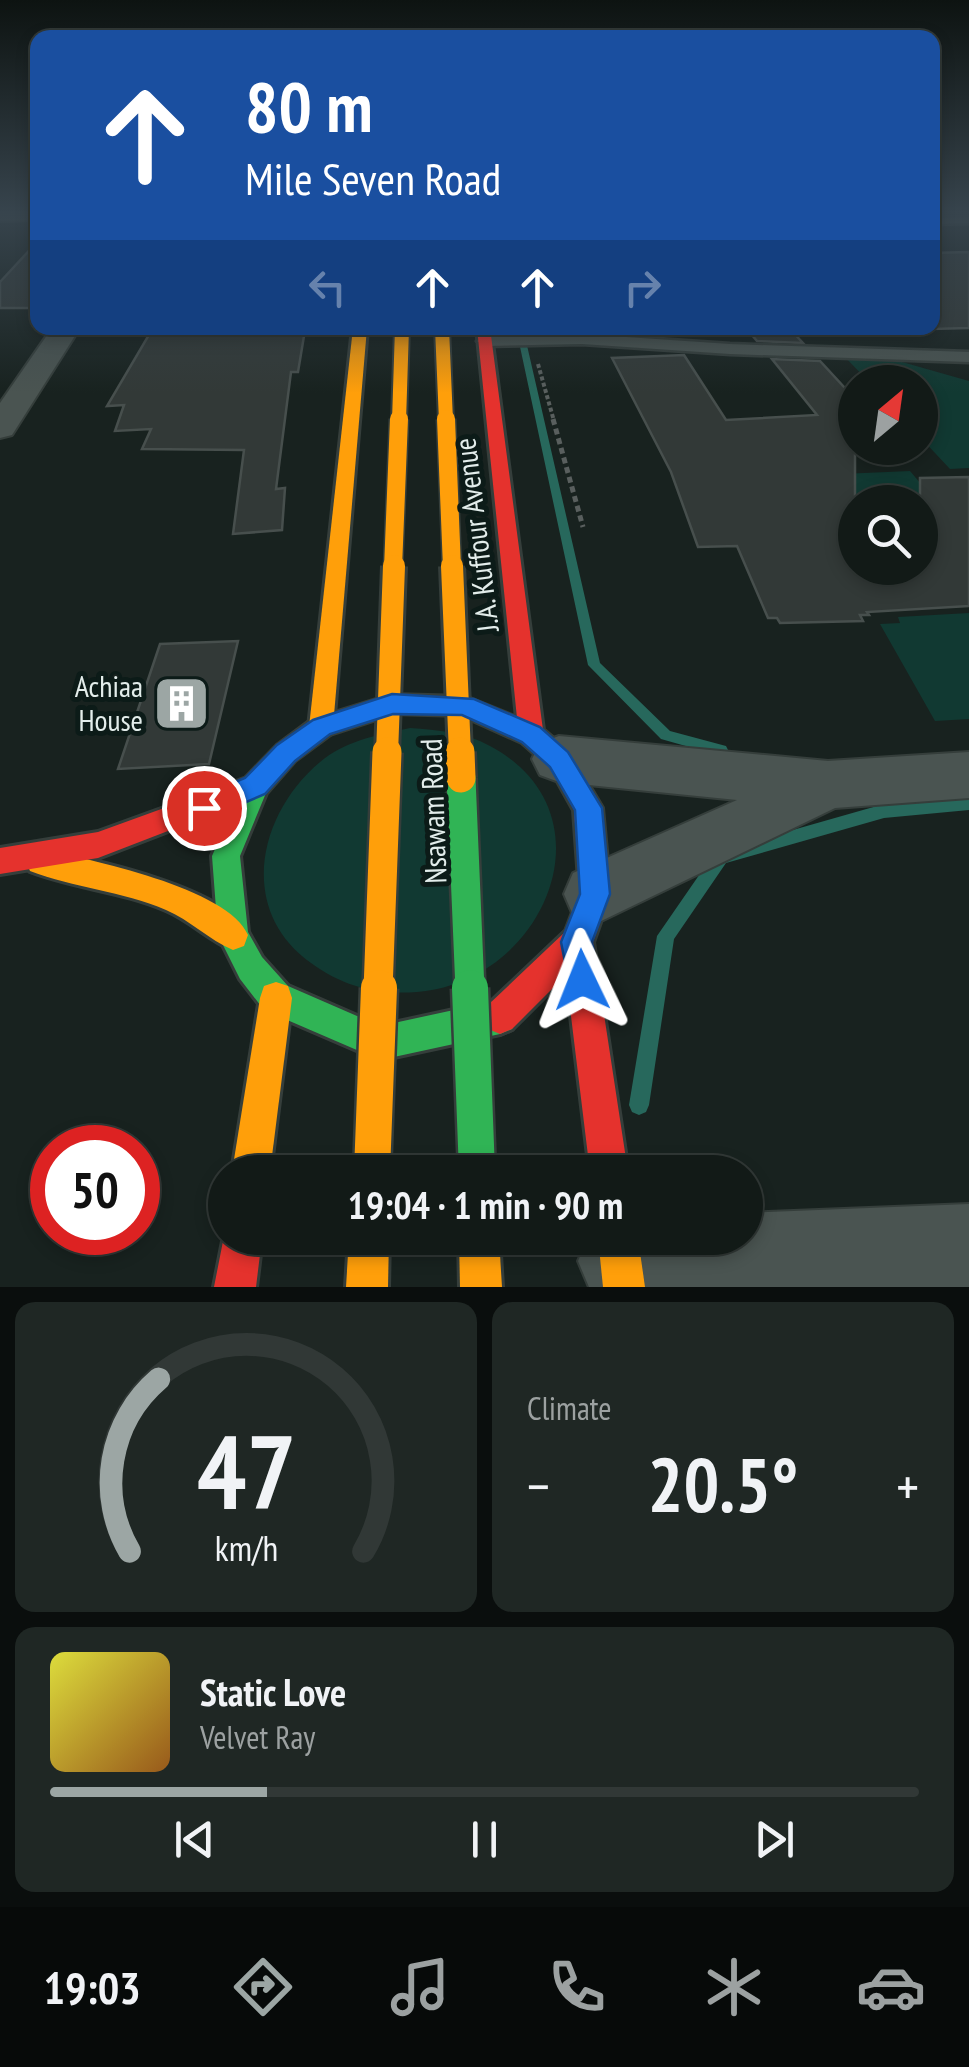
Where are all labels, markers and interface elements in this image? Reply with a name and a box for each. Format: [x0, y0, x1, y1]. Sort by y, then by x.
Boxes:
text: 80 m [245, 61, 373, 151]
icon: ahead [80, 70, 210, 200]
text: Mile Seven Road [245, 149, 501, 207]
icon: left [300, 260, 355, 315]
icon: ahead [405, 260, 460, 315]
icon: ahead [510, 260, 565, 315]
icon: right [615, 260, 670, 315]
north arrow [838, 365, 938, 465]
map controls [838, 365, 938, 585]
street label: J.A. Kuffour Avenue [444, 436, 507, 635]
button: search [838, 485, 938, 585]
place label: Achiaa House [75, 666, 143, 739]
building icon: Achiaa House [152, 674, 212, 734]
street label: Nsawam Road [410, 738, 455, 884]
pin [162, 766, 247, 851]
icon: arrive [177, 781, 232, 836]
position arrow [530, 928, 634, 1032]
speed limit sign: 50 [30, 1125, 160, 1255]
text: 19:04 · 1 min · 90 m [348, 1180, 623, 1229]
text: Climate [527, 1387, 611, 1429]
text: 47 [196, 1403, 296, 1538]
text: 20.5° [648, 1436, 798, 1533]
text: − [527, 1450, 550, 1521]
text: + [896, 1450, 919, 1521]
text: km/h [214, 1525, 278, 1571]
text: Static Love [200, 1667, 346, 1716]
text: Velvet Ray [200, 1716, 315, 1758]
icon: previous [167, 1812, 222, 1867]
icon: pause [457, 1812, 512, 1867]
icon: next [747, 1812, 802, 1867]
icon: directions [228, 1952, 298, 2022]
icon: music [385, 1952, 455, 2022]
icon: phone [542, 1952, 612, 2022]
icon: climate [699, 1952, 769, 2022]
icon: car [856, 1952, 926, 2022]
text: 19:03 [43, 1958, 141, 2016]

